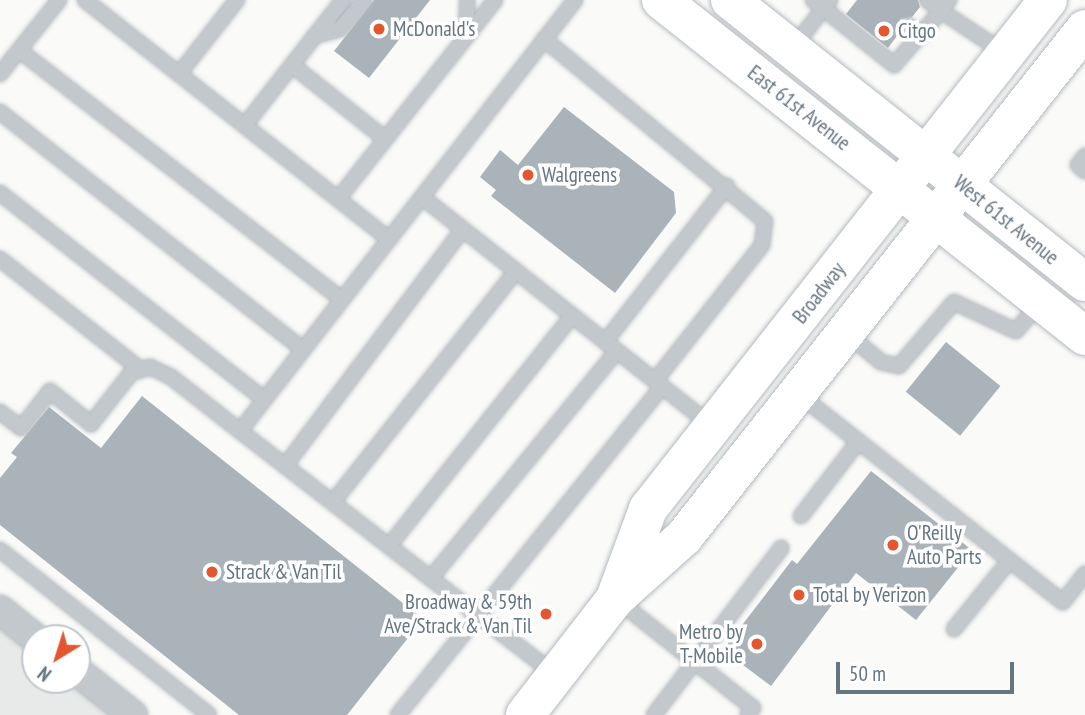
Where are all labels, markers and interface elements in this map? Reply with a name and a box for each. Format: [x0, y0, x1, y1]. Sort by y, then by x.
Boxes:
place label: McDonald's [393, 16, 475, 42]
place label: Citgo [898, 18, 936, 44]
marker: McDonald's [371, 21, 387, 37]
marker: Citgo [876, 23, 892, 39]
street label: East 61st Avenue [742, 60, 856, 156]
place label: Walgreens [542, 162, 617, 188]
marker: Walgreens [520, 167, 536, 183]
street label: West 61st Avenue [948, 170, 1064, 270]
street label: Broadway [787, 257, 851, 329]
place label: O'Reilly Auto Parts [907, 520, 982, 570]
marker: O'Reilly Auto Parts [885, 537, 901, 553]
place label: Strack & Van Til [226, 559, 343, 585]
marker: Strack & Van Til [204, 564, 220, 580]
place label: Total by Verizon [813, 582, 927, 608]
marker: Total by Verizon [791, 587, 807, 603]
place label: Broadway & 59th Ave/Strack & Van Til [383, 589, 532, 639]
marker: Broadway & 59th Ave/Strack & Van Til [538, 606, 554, 622]
place label: Metro by T-Mobile [679, 619, 743, 669]
north arrow [21, 624, 91, 694]
marker: Metro by T-Mobile [749, 636, 765, 652]
scale bar [840, 648, 1018, 692]
text: 50 m [849, 660, 886, 687]
text: N [33, 661, 56, 687]

